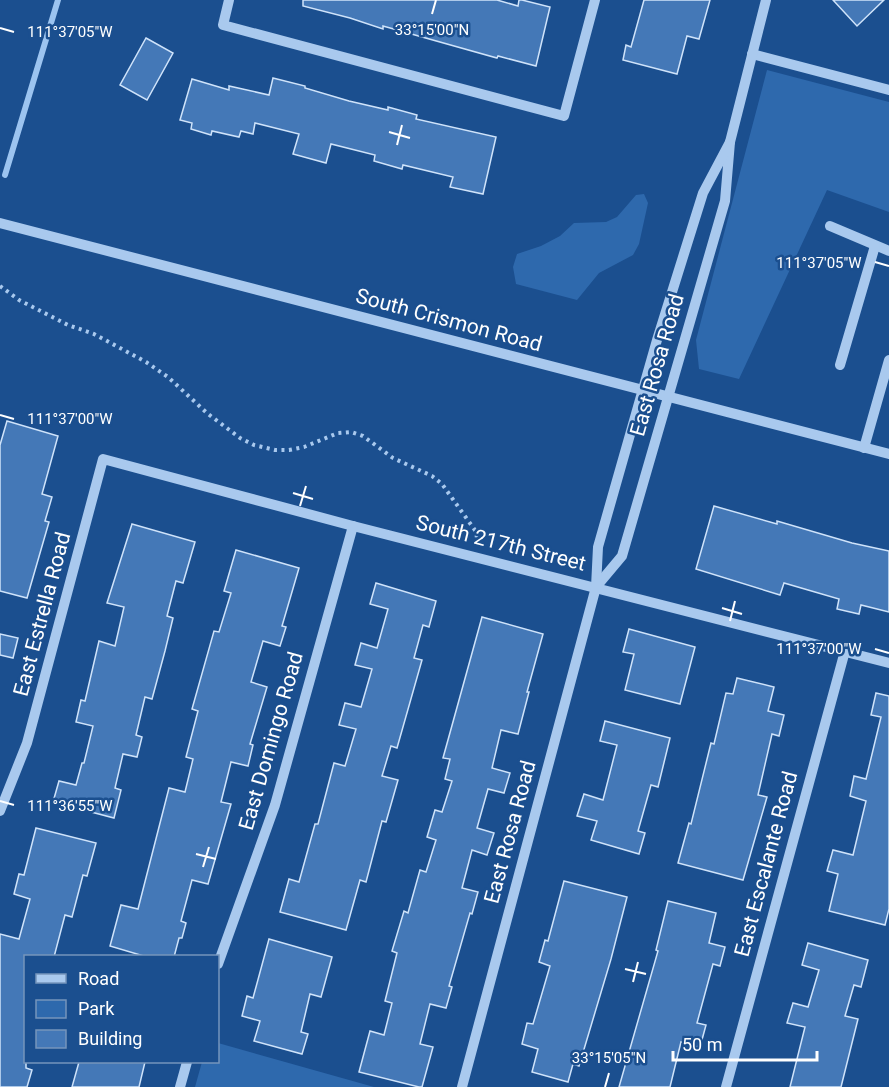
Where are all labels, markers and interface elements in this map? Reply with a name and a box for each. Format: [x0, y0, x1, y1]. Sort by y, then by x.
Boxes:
text: 33°15'00"N [395, 21, 469, 39]
text: 111°37'05"W [27, 23, 113, 41]
text: 111°37'05"W [776, 254, 862, 272]
street label: South Crismon Road [353, 284, 545, 356]
street label: East Rosa Road [625, 291, 689, 439]
text: 111°37'00"W [27, 410, 113, 428]
street label: South 217th Street [414, 510, 589, 576]
street label: East Estrella Road [9, 529, 75, 699]
text: 111°37'00"W [776, 640, 862, 658]
street label: East Domingo Road [234, 649, 308, 833]
street label: East Rosa Road [479, 758, 541, 906]
street label: East Escalante Road [730, 769, 802, 959]
text: 111°36'55"W [27, 797, 113, 815]
legend [24, 955, 219, 1063]
text: Road [78, 968, 119, 989]
text: Park [78, 998, 115, 1019]
scale bar [673, 1024, 817, 1062]
text: Building [78, 1028, 142, 1049]
text: 50 m [682, 1034, 722, 1055]
text: 33°15'05"N [572, 1049, 646, 1067]

